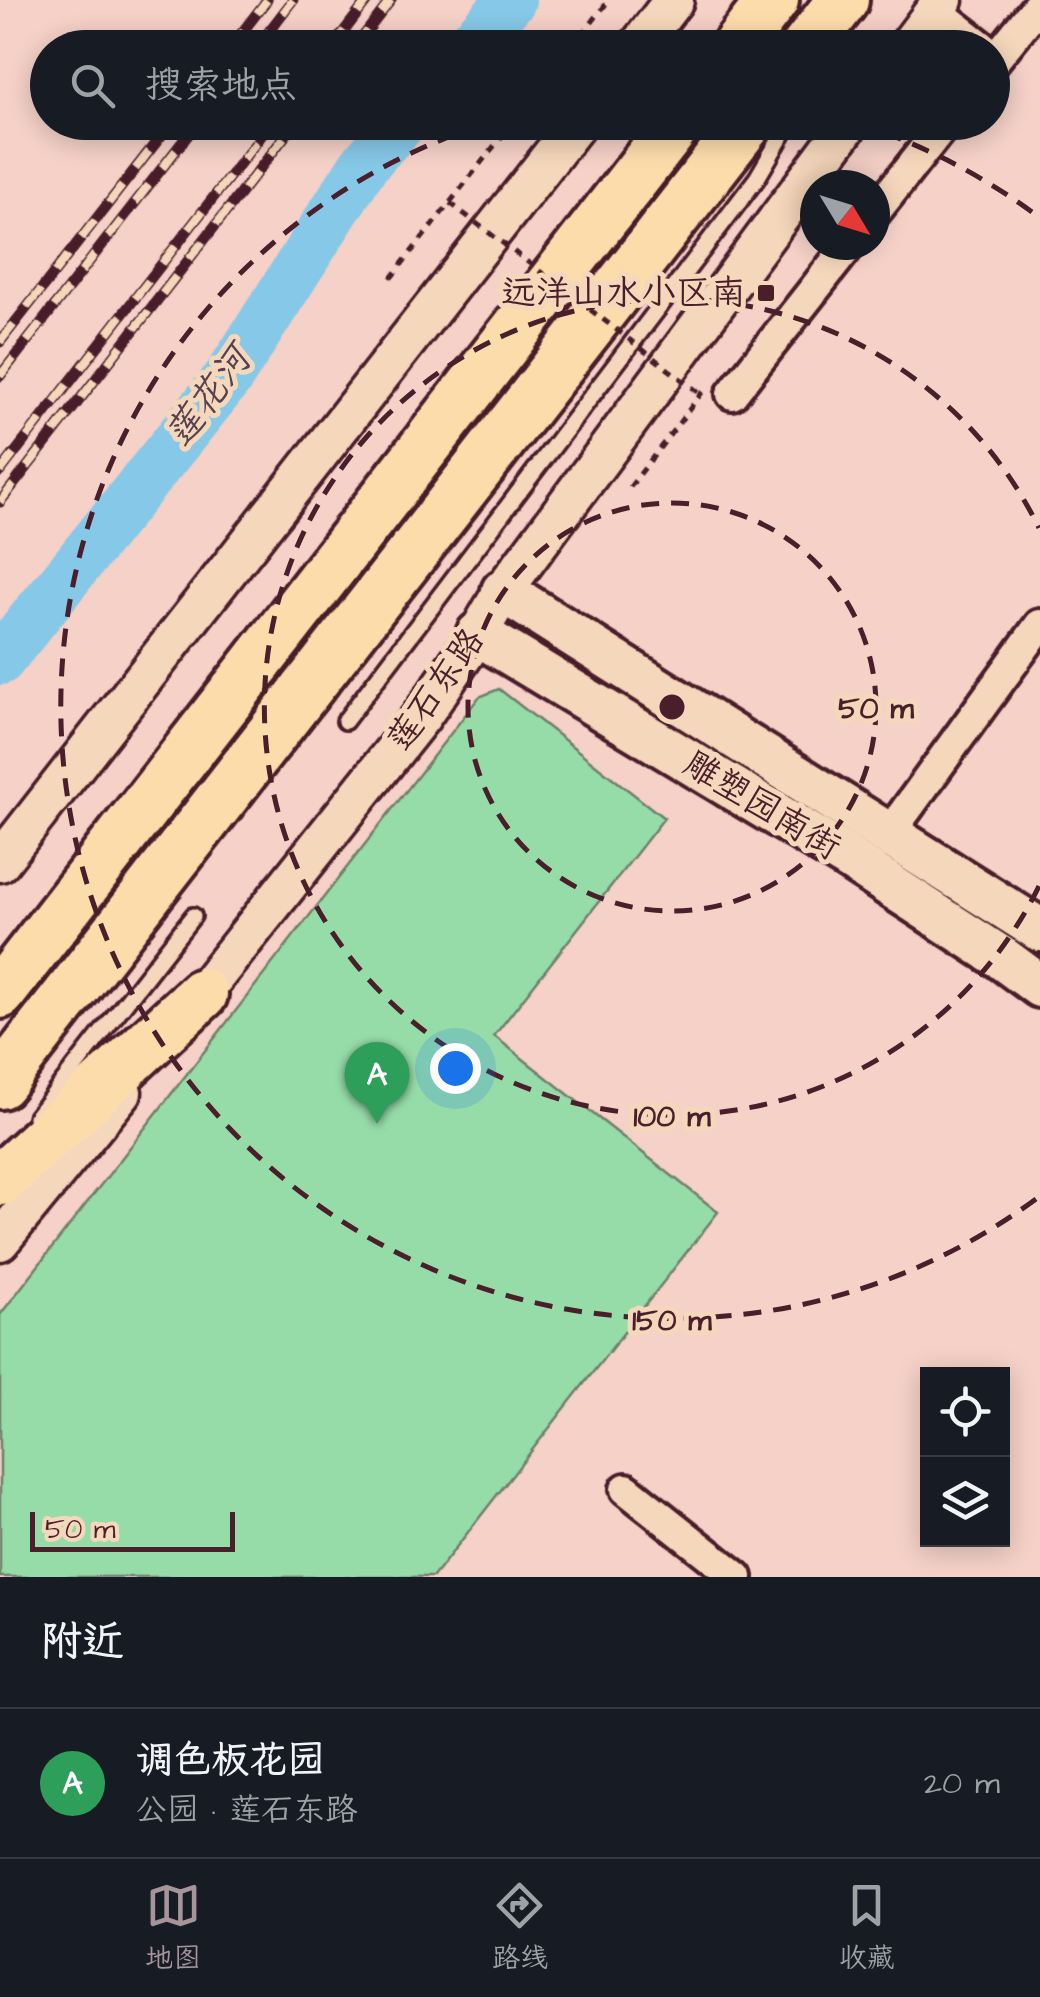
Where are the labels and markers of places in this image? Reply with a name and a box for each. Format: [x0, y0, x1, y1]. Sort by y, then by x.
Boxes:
place label: 远洋山水小区南 [501, 269, 746, 318]
marker: 远洋山水小区南 [755, 282, 777, 304]
centre of rings [654, 689, 690, 725]
pin: A [344, 1042, 410, 1124]

